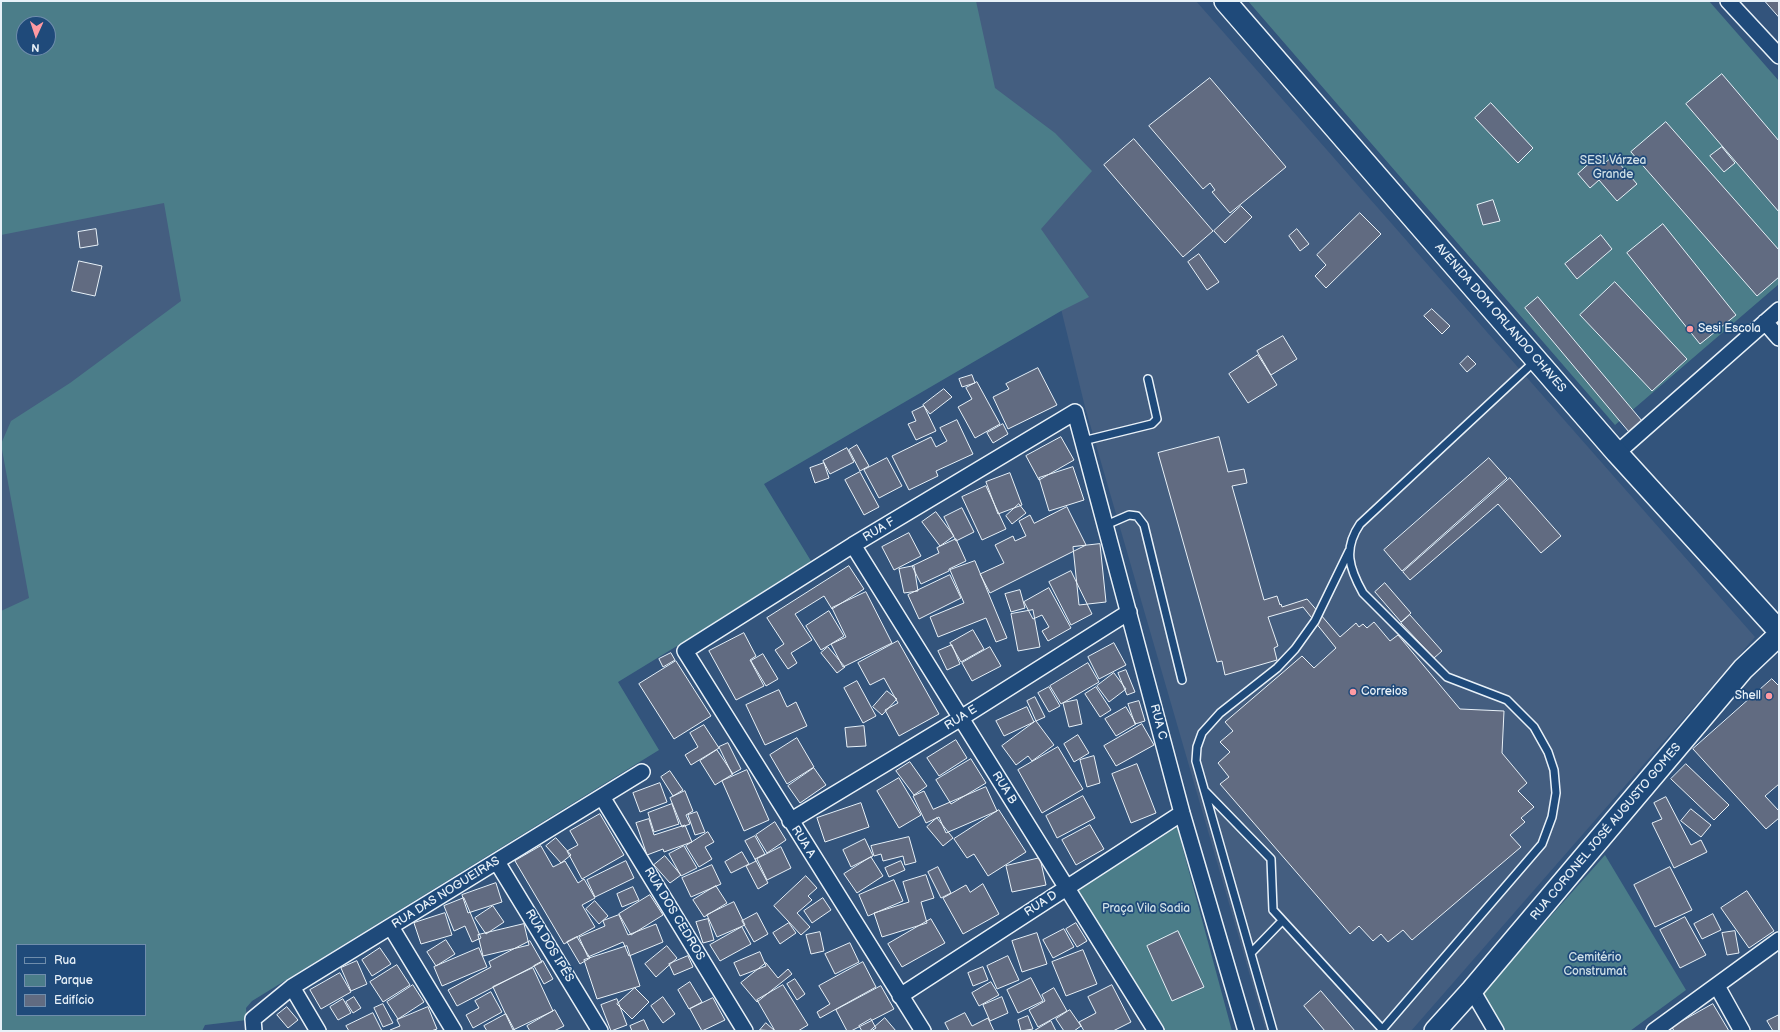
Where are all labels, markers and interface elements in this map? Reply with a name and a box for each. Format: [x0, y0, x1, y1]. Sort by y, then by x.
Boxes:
north arrow [16, 16, 56, 56]
text: N [31, 41, 40, 54]
park label: SESI Várzea Grande [1580, 154, 1646, 182]
street label: AVENIDA DOM ORLANDO CHAVES [1431, 241, 1569, 395]
place label: Sesi Escola [1698, 322, 1761, 336]
marker: Sesi Escola [1685, 324, 1695, 334]
street label: RUA F [860, 515, 898, 545]
place label: Correios [1361, 685, 1407, 699]
marker: Correios [1348, 687, 1358, 697]
place label: Shell [1735, 689, 1761, 703]
marker: Shell [1764, 691, 1774, 701]
street label: RUA E [942, 702, 980, 734]
street label: RUA C [1146, 703, 1170, 741]
street label: RUA CORONEL JOSÉ AUGUSTO GOMES [1528, 741, 1684, 923]
street label: RUA B [988, 769, 1020, 807]
street label: RUA A [788, 823, 818, 861]
street label: RUA DAS NOGUEIRAS [389, 854, 503, 932]
street label: RUA DOS CEDROS [641, 865, 707, 963]
street label: RUA D [1022, 888, 1060, 920]
park label: Praça Vila Sadia [1102, 902, 1190, 916]
street label: RUA DOS IPÊS [522, 907, 576, 985]
legend [16, 944, 146, 1016]
park label: Cemitério Construmat [1563, 951, 1627, 979]
text: Rua [54, 953, 76, 968]
text: Parque [54, 973, 93, 988]
text: Edifício [54, 993, 94, 1008]

